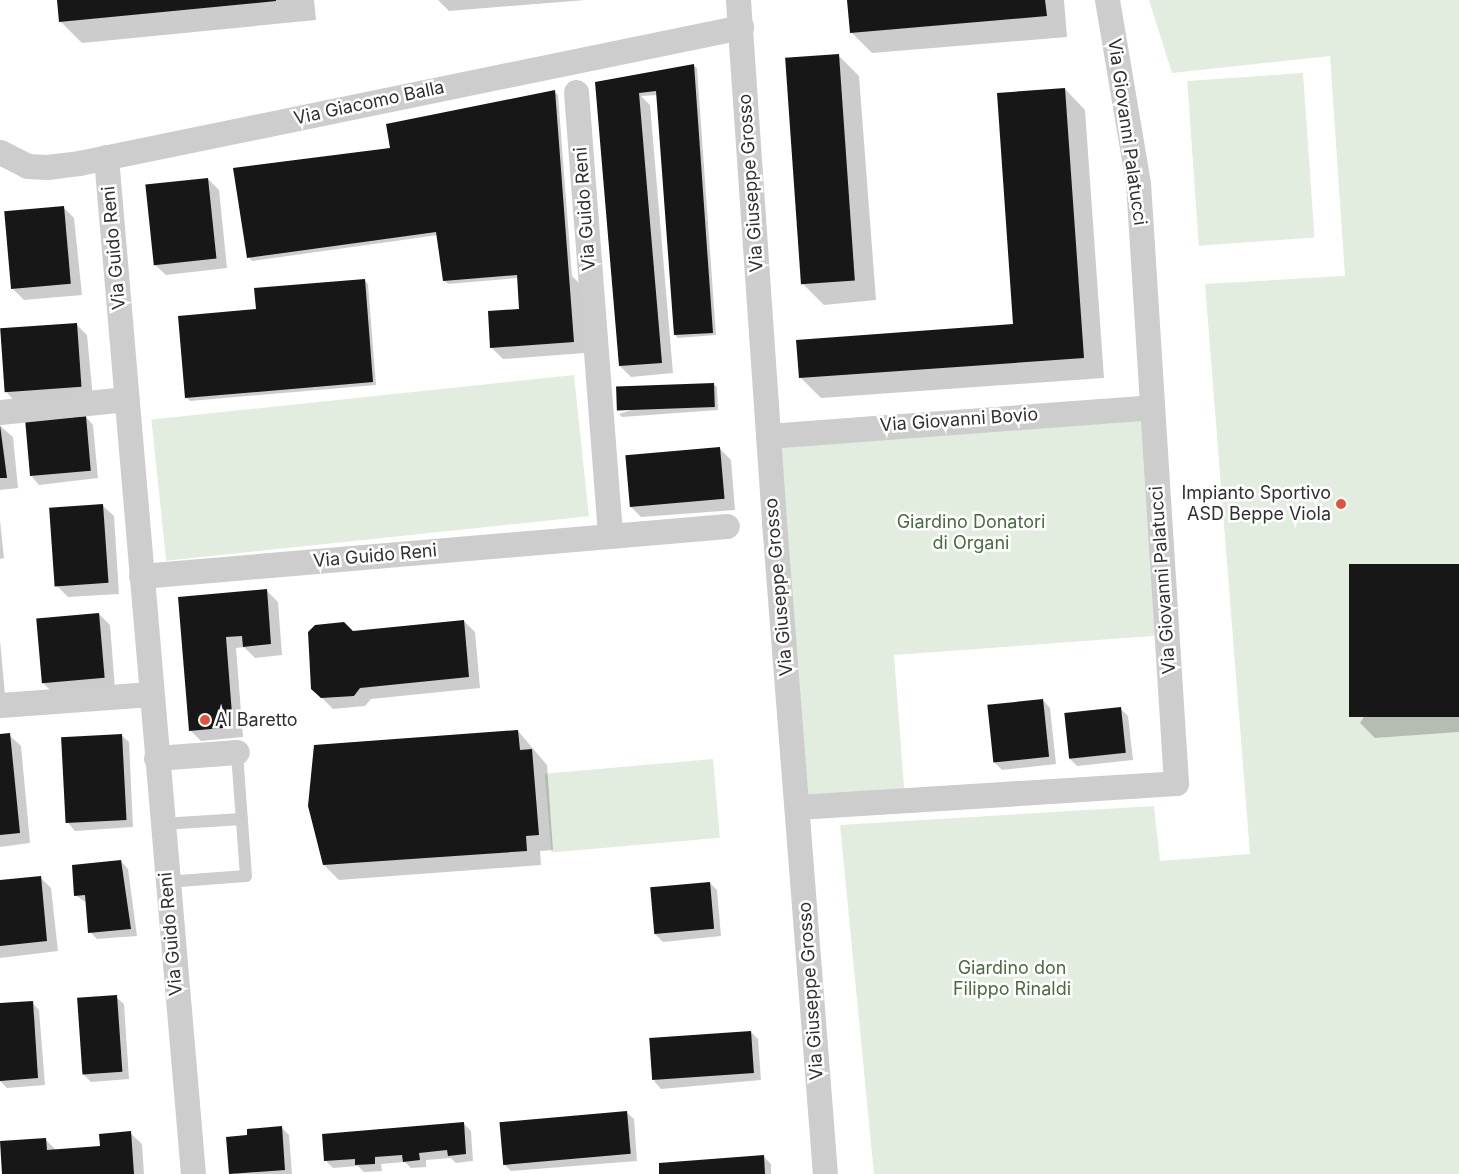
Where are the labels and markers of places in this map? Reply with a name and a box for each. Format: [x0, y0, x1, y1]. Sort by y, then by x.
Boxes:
place label: Impianto Sportivo ASD Beppe Viola [1181, 483, 1331, 526]
marker: Impianto Sportivo ASD Beppe Viola [1335, 498, 1347, 510]
place label: Al Baretto [215, 709, 298, 731]
marker: Al Baretto [199, 714, 211, 726]

